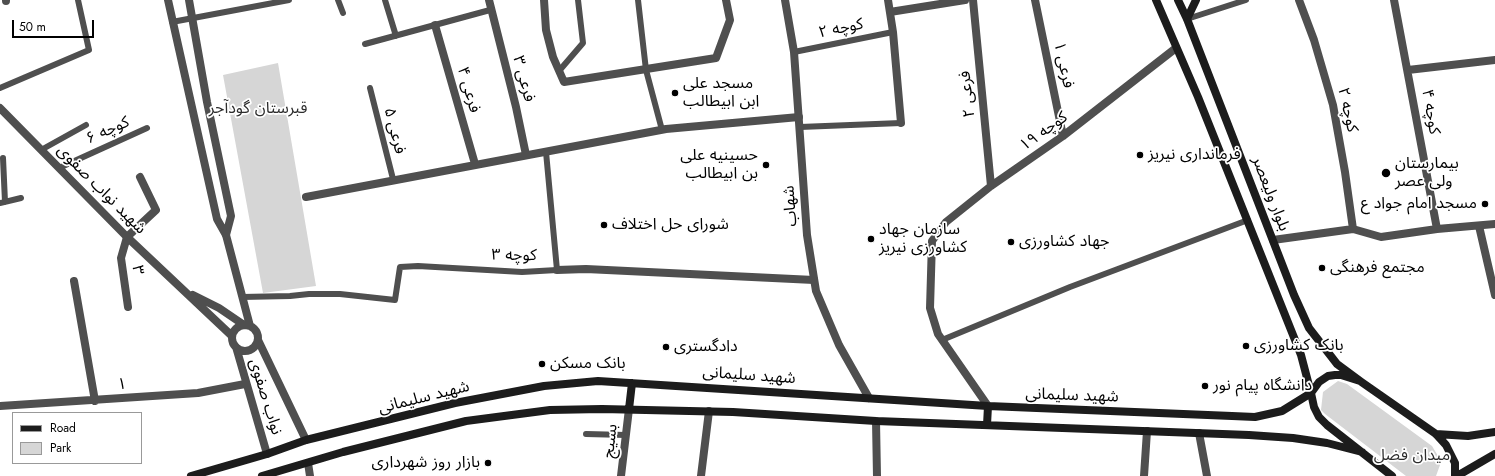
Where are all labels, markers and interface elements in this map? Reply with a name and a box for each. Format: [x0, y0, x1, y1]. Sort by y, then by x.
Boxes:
scale bar [14, 12, 96, 38]
street label: کوچه ۲ [817, 15, 865, 43]
text: 50 m [19, 18, 46, 36]
street label: فرعی ۱ [1049, 40, 1077, 90]
street label: فرعی ۳ [508, 54, 538, 104]
street label: فرعی ۴ [452, 65, 484, 115]
street label: فرعی ۲ [956, 70, 980, 118]
place label: مسجد علی ابن ابیطالب [683, 74, 759, 112]
street label: کوچه ۲ [1333, 86, 1361, 134]
marker: مسجد علی ابن ابیطالب [670, 88, 680, 98]
street label: کوچه ۴ [1417, 88, 1443, 136]
park label: قبرستان گودآجر [209, 99, 307, 119]
street label: فرعی ۵ [379, 106, 409, 156]
street label: کوچه ۱۹ [1016, 108, 1072, 156]
street label: کوچه ۶ [83, 113, 133, 149]
street label: شهید نواب صفوی [52, 141, 150, 239]
place label: فرمانداری نیریز [1148, 145, 1241, 165]
place label: حسینیه علی بن ابیطالب [680, 146, 758, 184]
marker: فرمانداری نیریز [1135, 150, 1145, 160]
street label: بلوار ولیعصر [1247, 154, 1293, 234]
place label: بیمارستان ولی عصر [1395, 154, 1459, 192]
marker: حسینیه علی بن ابیطالب [761, 160, 771, 170]
marker: بیمارستان ولی عصر [1380, 167, 1392, 179]
street label: شهاب [780, 185, 802, 227]
place label: مسجد امام جواد ع [1361, 194, 1477, 214]
marker: مسجد امام جواد ع [1480, 199, 1490, 209]
place label: شورای حل اختلاف [612, 215, 729, 235]
marker: شورای حل اختلاف [599, 220, 609, 230]
place label: سازمان جهاد کشاورزی نیریز [879, 220, 967, 258]
place label: جهاد کشاورزی [1019, 232, 1110, 252]
marker: سازمان جهاد کشاورزی نیریز [866, 234, 876, 244]
marker: جهاد کشاورزی [1006, 237, 1016, 247]
street label: کوچه ۳ [491, 246, 537, 266]
place label: مجتمع فرهنگی [1330, 258, 1425, 278]
marker: مجتمع فرهنگی [1317, 263, 1327, 273]
street label: ۳ [127, 264, 147, 276]
place label: بانک کشاورزی [1254, 336, 1344, 356]
place label: دادگستری [674, 337, 738, 357]
marker: بانک کشاورزی [1241, 341, 1251, 351]
marker: دادگستری [661, 342, 671, 352]
place label: بانک مسکن [550, 354, 625, 374]
street label: نواب صفوی [244, 357, 286, 437]
marker: بانک مسکن [537, 359, 547, 369]
street label: شهید سلیمانی [702, 363, 796, 389]
street label: ۱ [117, 375, 127, 395]
place label: دانشگاه پیام نور [1213, 376, 1312, 396]
street label: شهید سلیمانی [376, 377, 472, 419]
marker: دانشگاه پیام نور [1200, 381, 1210, 391]
street label: شهید سلیمانی [1025, 385, 1119, 407]
legend [12, 412, 142, 464]
text: Road [50, 419, 76, 437]
street label: بسیج [600, 423, 622, 459]
text: Park [50, 439, 71, 457]
park label: میدان فضل [1374, 446, 1450, 466]
place label: بازار روز شهرداری [371, 453, 480, 473]
marker: بازار روز شهرداری [483, 458, 493, 468]

